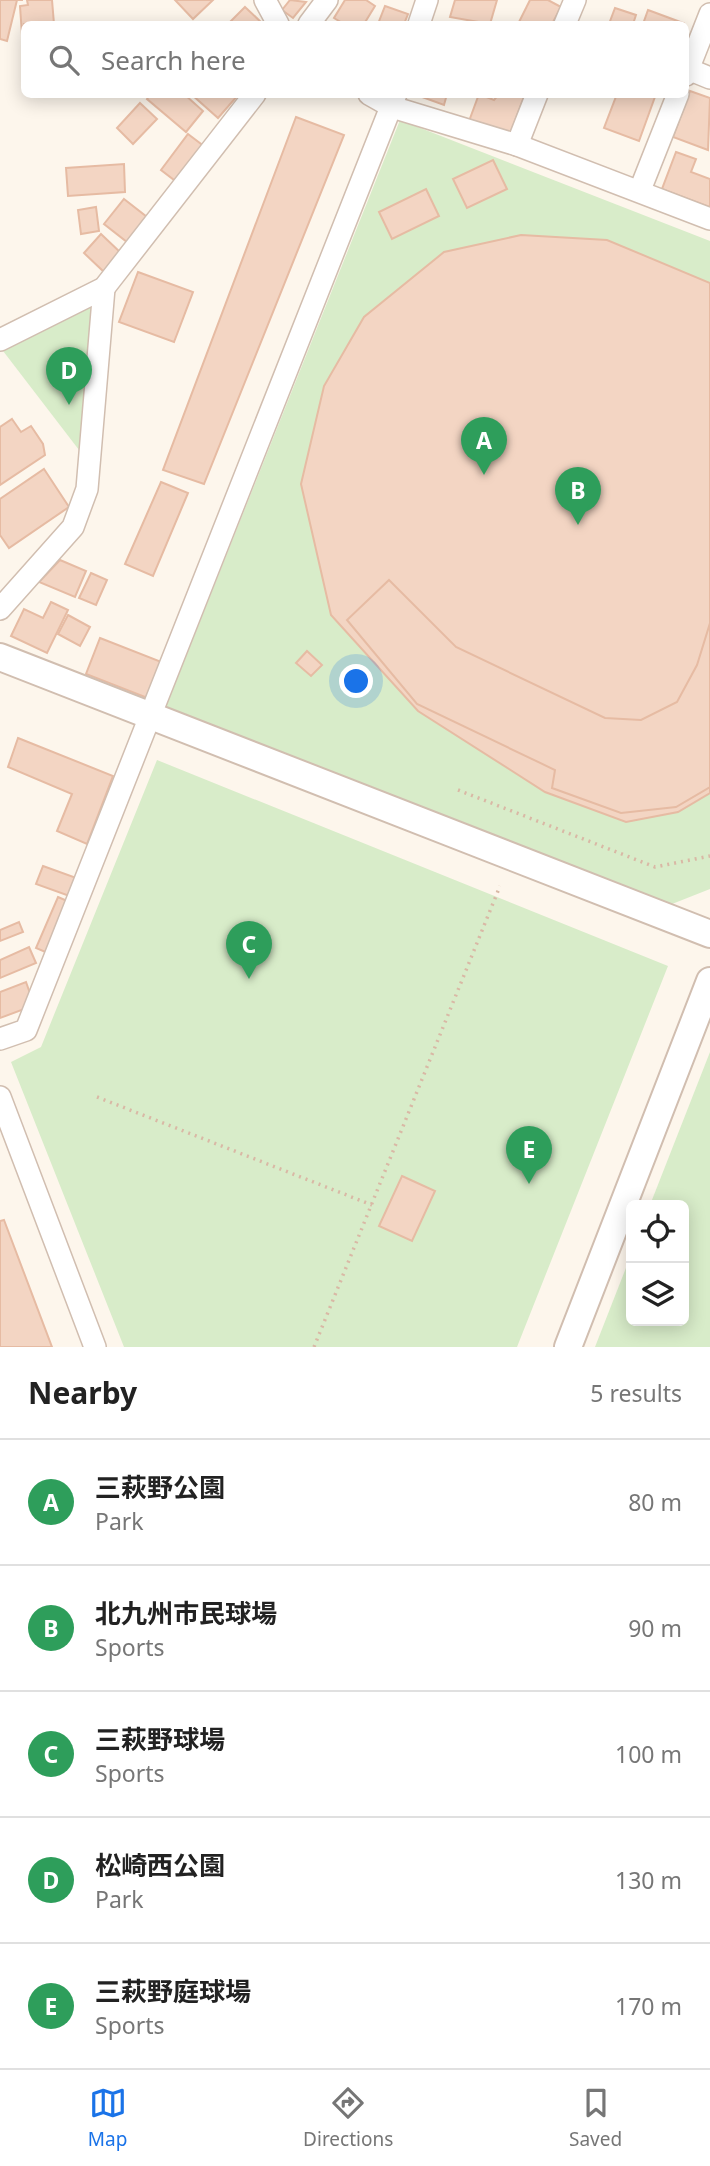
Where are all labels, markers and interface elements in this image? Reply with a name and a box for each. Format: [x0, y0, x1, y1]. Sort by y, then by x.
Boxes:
search box [21, 21, 689, 98]
icon: search [45, 41, 83, 79]
text: Search here [101, 42, 246, 78]
pin: D [46, 347, 92, 405]
pin: A [461, 417, 507, 475]
pin: B [555, 467, 601, 525]
your location [339, 664, 373, 698]
pin: C [226, 921, 272, 979]
pin: E [506, 1126, 552, 1184]
map controls [626, 1200, 689, 1326]
button: locate [626, 1200, 689, 1263]
button: layers [626, 1263, 689, 1326]
text: Nearby [28, 1372, 137, 1413]
text: 5 results [590, 1377, 682, 1409]
text: 三萩野公園 [95, 1469, 225, 1505]
text: A [43, 1486, 59, 1518]
text: 80 m [628, 1486, 682, 1518]
text: Park [95, 1505, 144, 1537]
text: 北九州市民球場 [95, 1595, 277, 1631]
text: B [43, 1612, 59, 1644]
text: 90 m [628, 1612, 682, 1644]
text: Sports [95, 1631, 165, 1663]
text: 三萩野球場 [95, 1721, 225, 1757]
text: C [44, 1738, 58, 1770]
text: 100 m [615, 1738, 682, 1770]
text: Sports [95, 1757, 165, 1789]
text: 松崎西公園 [95, 1847, 225, 1883]
text: D [43, 1864, 59, 1896]
text: 130 m [615, 1864, 682, 1896]
text: Park [95, 1883, 144, 1915]
text: 三萩野庭球場 [95, 1973, 251, 2009]
text: E [45, 1990, 57, 2022]
text: 170 m [615, 1990, 682, 2022]
text: Sports [95, 2009, 165, 2041]
tab: Map [88, 2084, 127, 2152]
tab: Directions [303, 2084, 393, 2152]
tab: Saved [569, 2084, 622, 2152]

